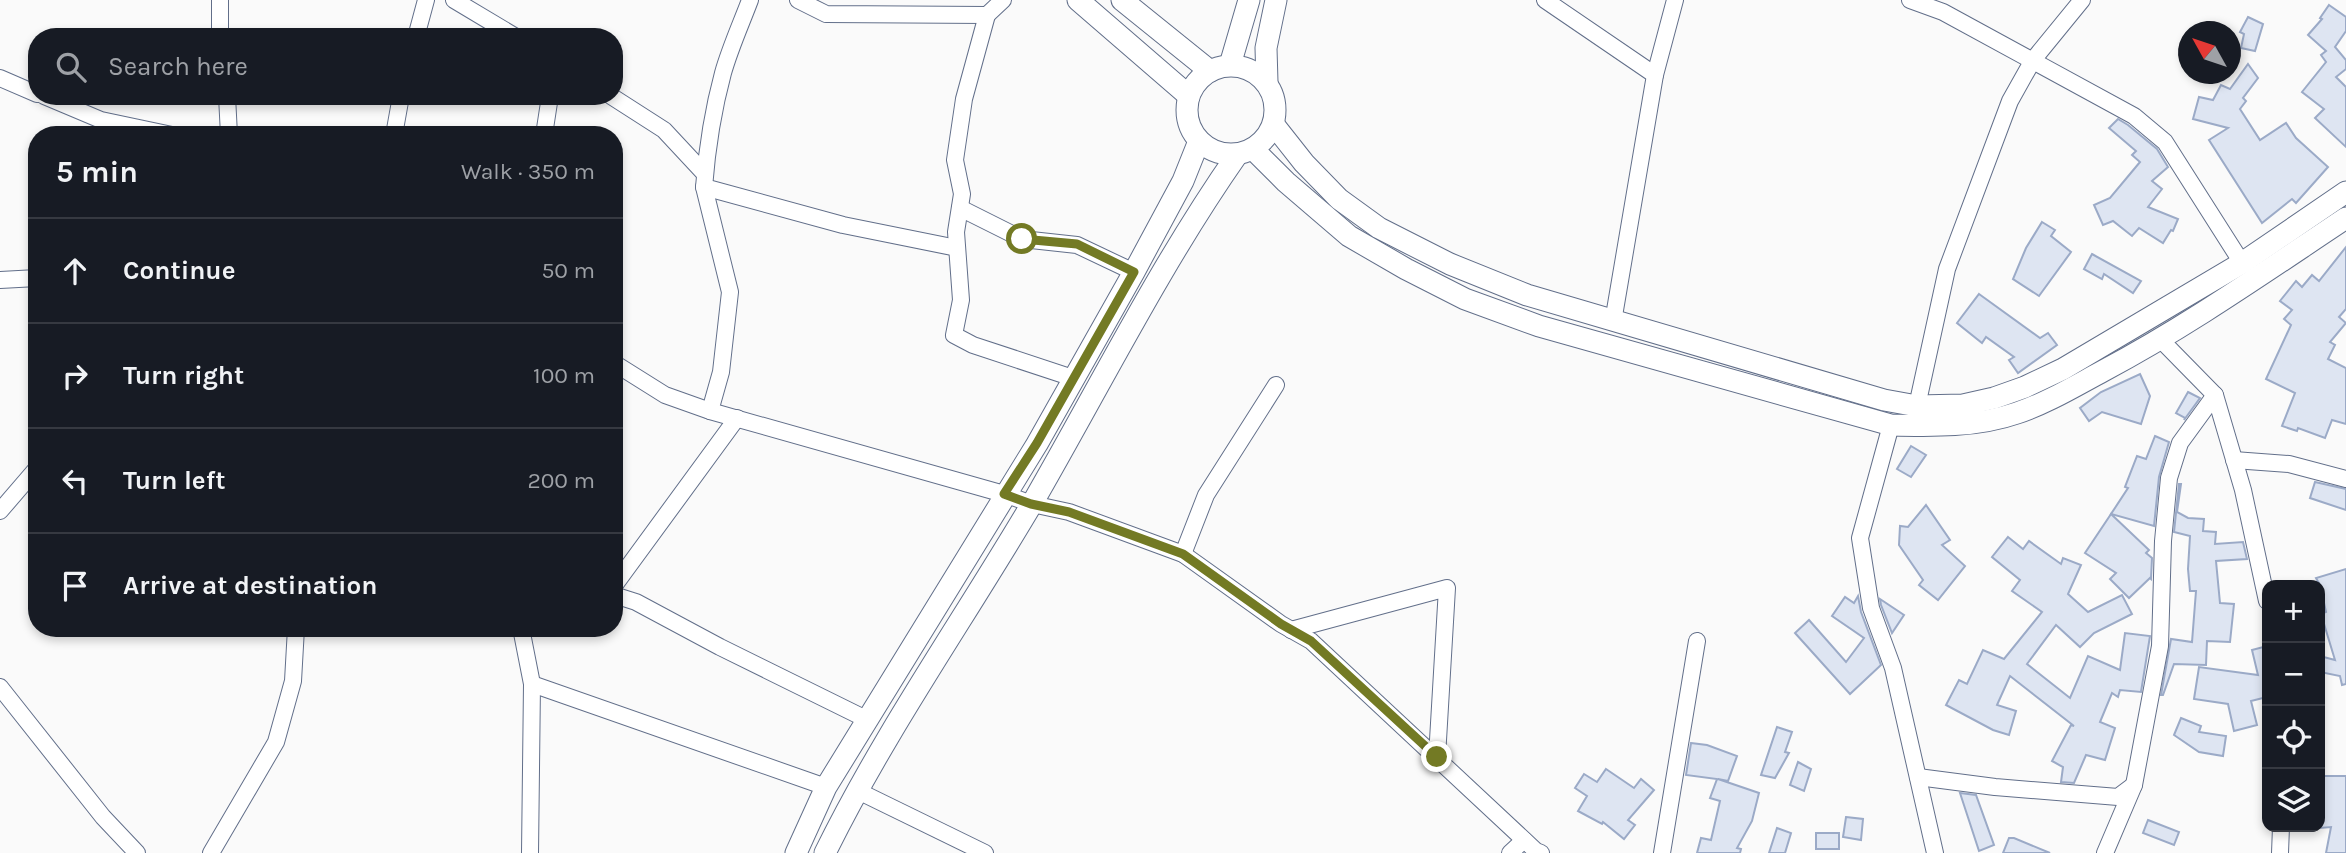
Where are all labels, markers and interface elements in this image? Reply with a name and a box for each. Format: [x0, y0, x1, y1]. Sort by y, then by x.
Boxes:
north arrow [2178, 21, 2241, 84]
search box [28, 28, 623, 105]
icon: search [52, 48, 90, 86]
text: Search here [108, 51, 248, 82]
text: 5 min [56, 154, 138, 190]
text: Walk · 350 m [461, 158, 595, 185]
route start [1006, 223, 1037, 254]
icon: ahead [56, 252, 94, 290]
text: Continue [123, 255, 235, 286]
text: 50 m [541, 257, 595, 284]
icon: right [56, 357, 94, 395]
text: Turn right [123, 360, 244, 391]
text: 100 m [533, 362, 595, 389]
icon: left [56, 462, 94, 500]
text: Turn left [123, 465, 225, 496]
text: 200 m [527, 467, 595, 494]
icon: arrive [56, 567, 94, 605]
text: Arrive at destination [123, 570, 377, 601]
map controls [2262, 580, 2325, 832]
button: + [2262, 580, 2325, 643]
button: − [2262, 643, 2325, 706]
button: locate [2262, 706, 2325, 769]
route end [1421, 741, 1452, 772]
button: layers [2262, 769, 2325, 832]

